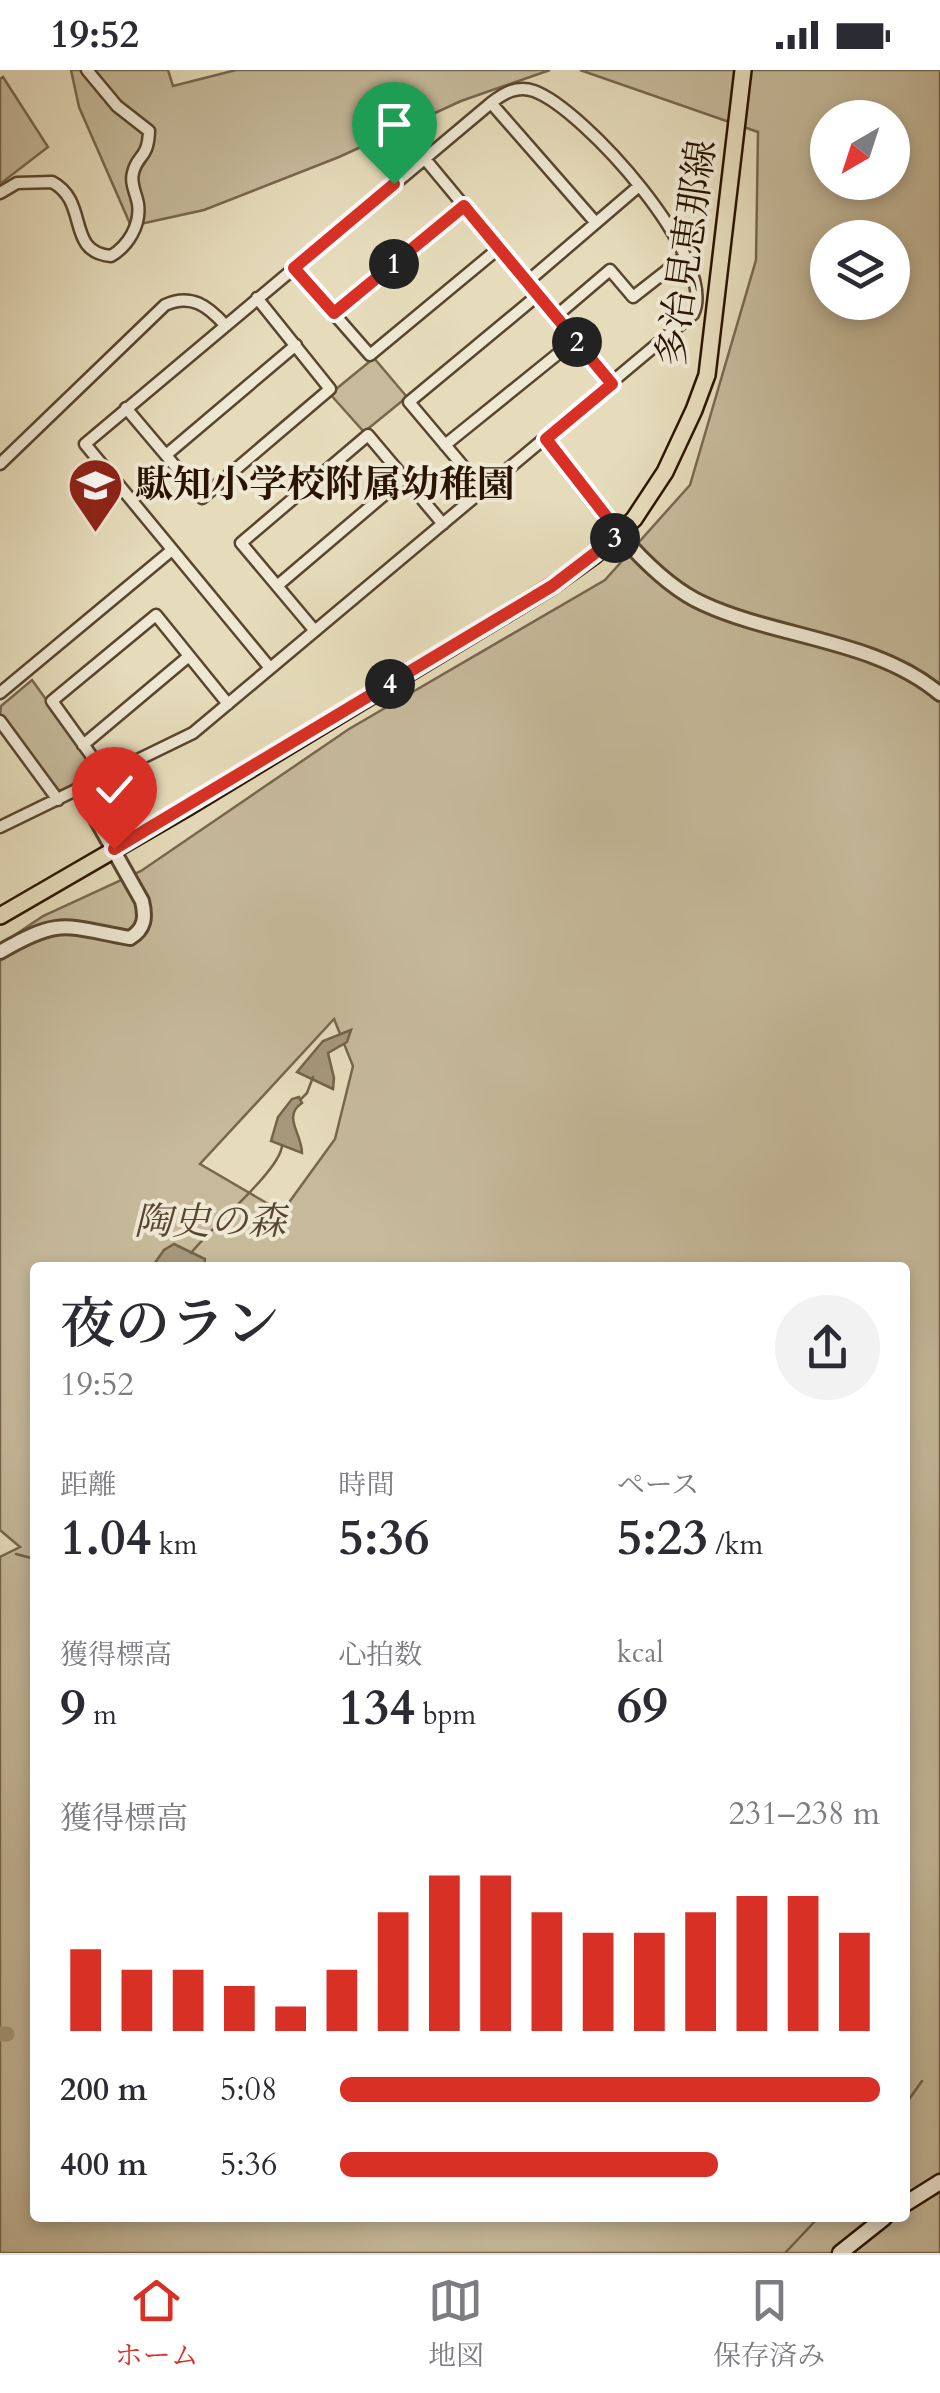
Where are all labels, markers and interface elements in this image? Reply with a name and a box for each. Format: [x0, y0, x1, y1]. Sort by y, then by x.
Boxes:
text: 19:52 [50, 9, 139, 61]
pin [352, 82, 437, 185]
icon: arrive [367, 97, 422, 152]
north arrow [810, 100, 910, 200]
map controls [810, 100, 910, 320]
street label: 多治見恵那線 [645, 136, 729, 370]
button: layers [810, 220, 910, 320]
pin: 1 [369, 239, 419, 289]
text: 1 [387, 245, 401, 283]
pin: 2 [552, 317, 602, 367]
text: 2 [570, 323, 584, 361]
school or university icon: 駄知小学校附属幼稚園 [66, 455, 126, 534]
place label: 駄知小学校附属幼稚園 [135, 459, 515, 511]
pin: 3 [590, 513, 640, 563]
text: 3 [608, 519, 622, 557]
pin: 4 [365, 659, 415, 709]
text: 4 [383, 665, 397, 703]
pin [72, 747, 157, 850]
icon: check [87, 762, 142, 817]
park label: 陶史の森 [134, 1196, 290, 1248]
text: 夜のラン [60, 1288, 280, 1362]
button: share [775, 1295, 880, 1400]
text: 19:52 [60, 1363, 134, 1407]
text: 距離 [60, 1466, 116, 1504]
text: 時間 [338, 1466, 394, 1504]
text: ペース [617, 1466, 699, 1504]
text: 1.04 [60, 1504, 151, 1572]
text: 5:36 [338, 1504, 430, 1572]
text: 5:23 [617, 1504, 708, 1572]
text: km [151, 1526, 198, 1564]
text: /km [708, 1526, 763, 1564]
text: kcal [617, 1634, 664, 1672]
text: 獲得標高 [60, 1636, 172, 1674]
text: 心拍数 [338, 1636, 422, 1674]
text: 69 [617, 1672, 668, 1740]
text: 9 [60, 1674, 86, 1742]
text: 134 [338, 1674, 415, 1742]
text: m [86, 1696, 117, 1734]
text: bpm [415, 1696, 476, 1734]
text: 231–238 m [728, 1792, 880, 1836]
text: 獲得標高 [60, 1797, 188, 1841]
text: 200 m [60, 2068, 147, 2112]
text: 5:08 [220, 2068, 277, 2112]
text: 400 m [60, 2143, 147, 2187]
text: 5:36 [220, 2143, 277, 2187]
tab: ホーム [115, 2273, 199, 2375]
tab: 地図 [428, 2273, 484, 2375]
tab: 保存済み [713, 2273, 825, 2375]

